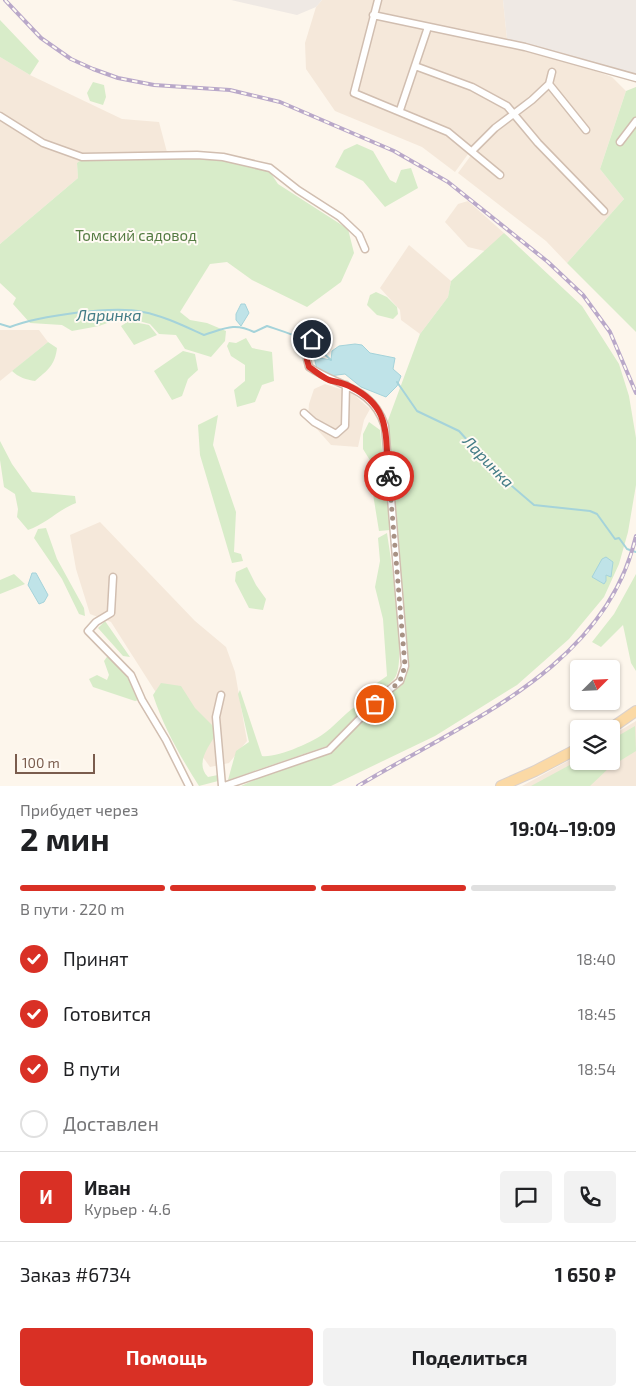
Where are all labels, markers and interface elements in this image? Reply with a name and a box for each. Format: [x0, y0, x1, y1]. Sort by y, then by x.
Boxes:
park label: Томский садовод [75, 226, 197, 244]
water label: Ларинка [76, 305, 141, 324]
pin [291, 318, 333, 360]
icon: home [298, 325, 326, 353]
water label: Ларинка [459, 430, 518, 491]
courier [364, 451, 414, 501]
icon: bike [375, 462, 403, 490]
north arrow [570, 660, 620, 710]
map controls [570, 660, 620, 770]
pin [354, 683, 396, 725]
icon: bag [361, 690, 389, 718]
button: layers [570, 720, 620, 770]
scale bar [15, 751, 95, 774]
text: 100 m [22, 754, 60, 771]
text: Прибудет через [20, 800, 138, 819]
text: 19:04–19:09 [510, 817, 616, 840]
text: 2 мин [20, 819, 110, 857]
text: В пути · 220 m [20, 899, 125, 918]
icon: check [20, 945, 48, 973]
text: Принят [63, 947, 129, 970]
text: 18:40 [577, 949, 616, 968]
icon: check [20, 1000, 48, 1028]
text: Готовится [63, 1002, 151, 1025]
text: 18:45 [578, 1004, 616, 1023]
icon: check [20, 1055, 48, 1083]
text: В пути [63, 1057, 121, 1080]
text: 18:54 [578, 1059, 616, 1078]
text: Доставлен [63, 1112, 159, 1135]
button: chat [500, 1171, 552, 1223]
button: phone [564, 1171, 616, 1223]
text: Иван [84, 1176, 131, 1199]
text: И [39, 1185, 53, 1208]
text: Курьер · 4.6 [84, 1199, 171, 1218]
text: Заказ #6734 [20, 1263, 131, 1286]
text: 1 650 ₽ [555, 1263, 616, 1286]
button: Помощь [20, 1328, 313, 1386]
button: Поделиться [323, 1328, 616, 1386]

